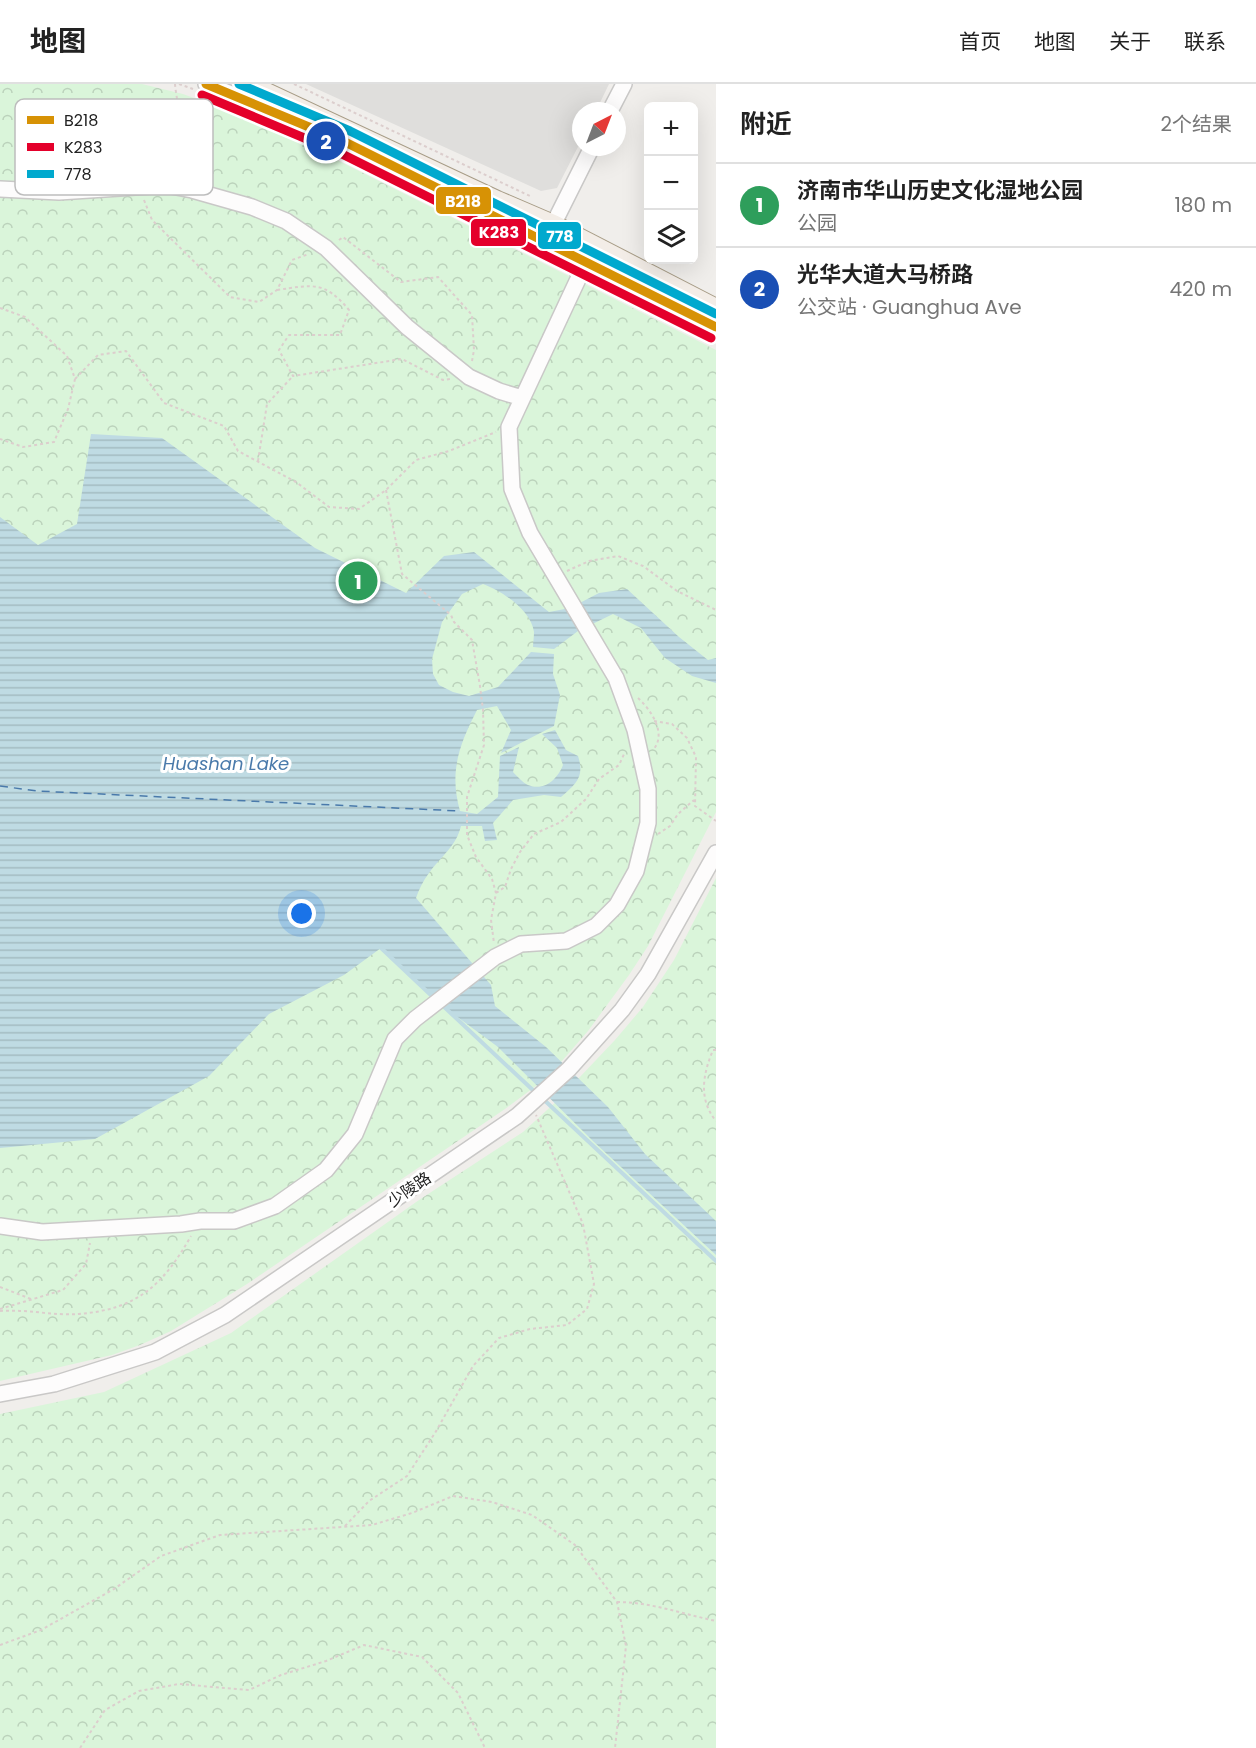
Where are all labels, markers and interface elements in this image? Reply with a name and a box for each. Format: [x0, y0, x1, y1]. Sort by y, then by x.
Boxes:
text: 地图 [30, 22, 86, 61]
text: 首页 [959, 27, 1001, 56]
text: 地图 [1034, 27, 1076, 56]
text: 关于 [1109, 27, 1151, 56]
text: 联系 [1184, 27, 1226, 56]
legend [15, 99, 213, 195]
north arrow [572, 102, 626, 156]
map controls [644, 102, 698, 264]
button: + [644, 102, 698, 156]
text: 附近 [740, 106, 792, 142]
text: B218 [64, 109, 98, 132]
text: 2个结果 [1161, 110, 1232, 138]
pin: 2 [306, 118, 346, 164]
text: K283 [64, 136, 102, 159]
button: − [644, 156, 698, 210]
text: 778 [64, 163, 92, 186]
text: 济南市华山历史文化湿地公园 [797, 175, 1083, 206]
line badge: B218 [435, 186, 492, 215]
text: B218 [445, 190, 481, 213]
text: 1 [756, 191, 763, 219]
text: 180 m [1174, 191, 1232, 219]
text: 公园 [797, 209, 837, 237]
button: layers [644, 210, 698, 264]
line badge: K283 [470, 218, 527, 247]
text: K283 [479, 221, 519, 244]
line badge: 778 [537, 221, 582, 250]
text: 778 [546, 225, 574, 248]
text: 光华大道大马桥路 [797, 259, 973, 290]
text: 2 [754, 275, 765, 303]
text: 420 m [1169, 275, 1232, 303]
text: 公交站 · Guanghua Ave [797, 293, 1022, 321]
pin: 1 [338, 558, 378, 604]
water label: Huashan Lake [163, 751, 289, 776]
your location [287, 899, 316, 928]
street label: 少陵路 [383, 1166, 436, 1212]

